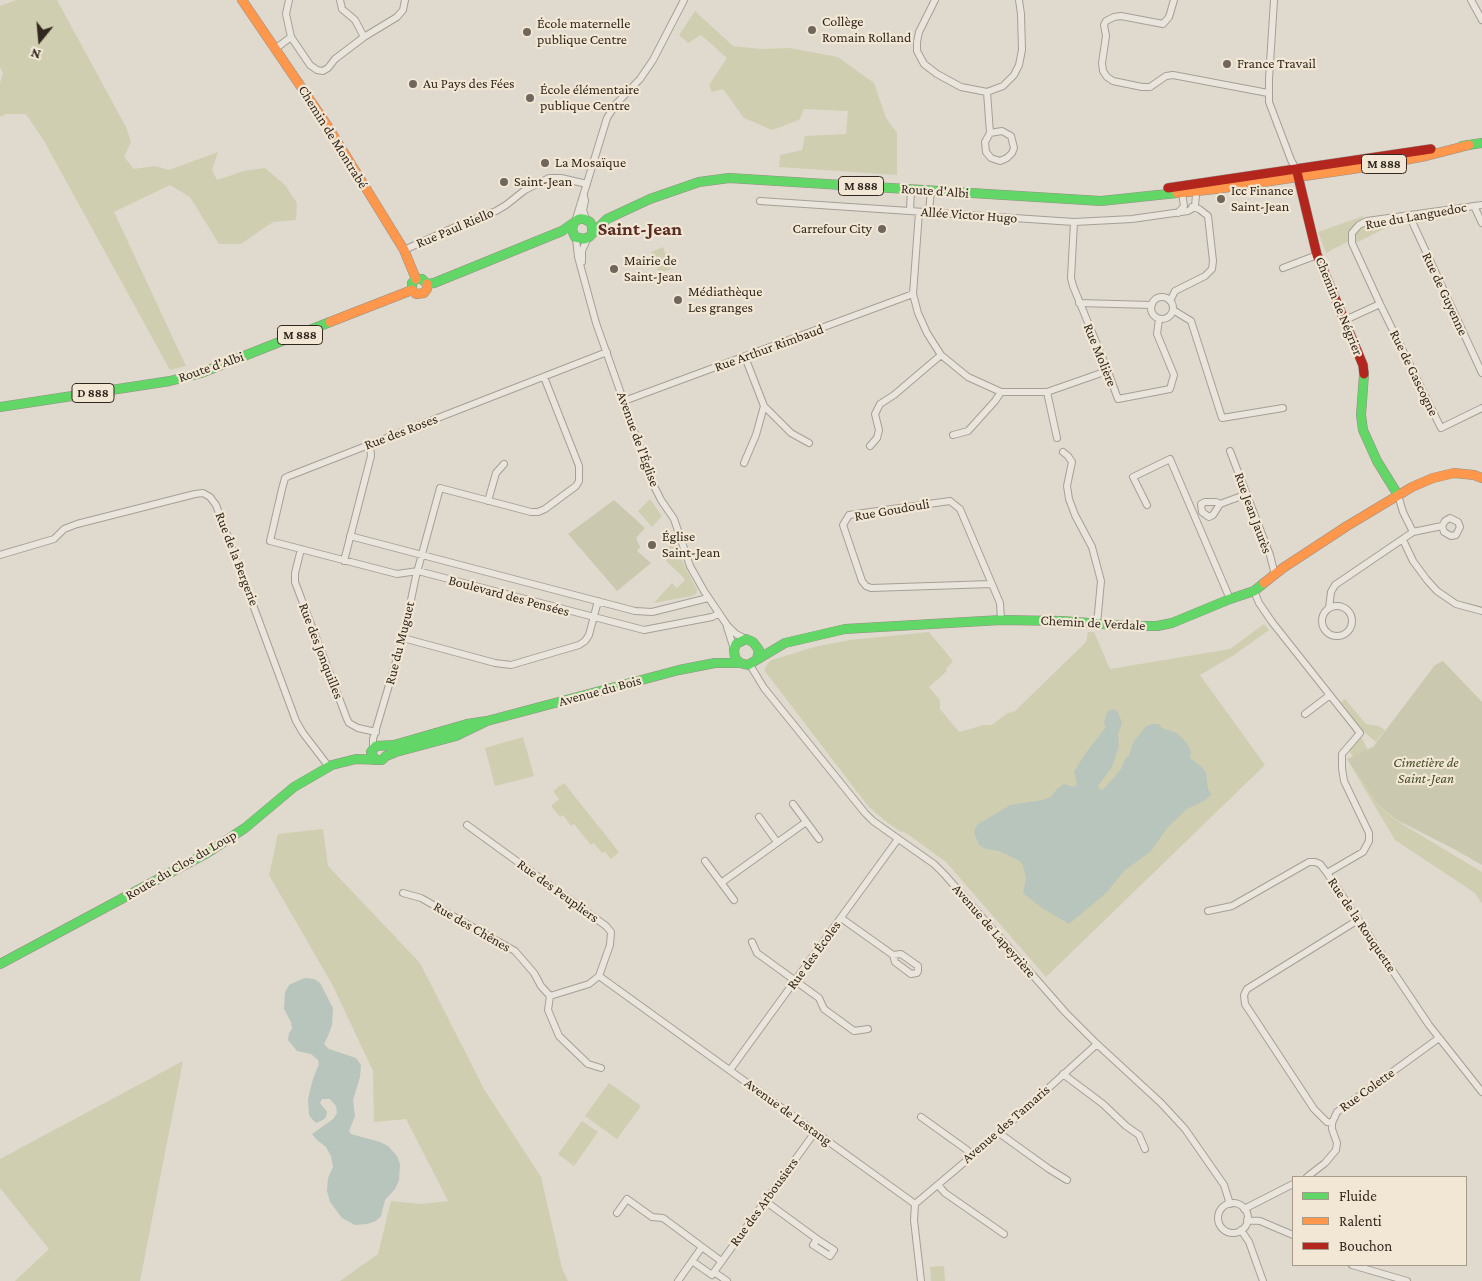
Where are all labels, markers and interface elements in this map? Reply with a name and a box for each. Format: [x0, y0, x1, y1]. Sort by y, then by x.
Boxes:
place label: Collège Romain Rolland [822, 14, 911, 46]
north arrow [15, 15, 65, 65]
place label: École maternelle publique Centre [537, 16, 630, 48]
marker: Collège Romain Rolland [806, 24, 818, 36]
marker: École maternelle publique Centre [521, 26, 533, 38]
text: N [29, 45, 43, 63]
place label: France Travail [1237, 56, 1316, 72]
marker: France Travail [1221, 58, 1233, 70]
place label: Au Pays des Fées [423, 76, 515, 92]
marker: Au Pays des Fées [407, 78, 419, 90]
street label: Chemin de Montrabé [295, 82, 371, 192]
place label: École élémentaire publique Centre [540, 82, 639, 114]
marker: École élémentaire publique Centre [524, 92, 536, 104]
road number: M 888 [1362, 154, 1406, 173]
place label: La Mosaïque [555, 155, 626, 171]
marker: La Mosaïque [539, 157, 551, 169]
place label: Saint-Jean [514, 174, 572, 190]
marker: Saint-Jean [498, 176, 510, 188]
road number: M 888 [838, 177, 884, 196]
street label: Route d'Albi [900, 180, 970, 202]
place label: Icc Finance Saint-Jean [1231, 183, 1293, 216]
marker: Icc Finance Saint-Jean [1215, 193, 1227, 205]
street label: Rue du Languedoc [1364, 199, 1468, 233]
street label: Allée Victor Hugo [920, 203, 1018, 227]
street label: Rue Paul Riello [414, 204, 496, 252]
district label: Saint-Jean [598, 218, 682, 240]
place label: Carrefour City [793, 221, 872, 237]
marker: Carrefour City [876, 223, 888, 235]
street label: Rue de Guyenne [1418, 250, 1472, 338]
place label: Mairie de Saint-Jean [624, 253, 682, 286]
street label: Chemin de Négrier [1312, 254, 1366, 358]
marker: Mairie de Saint-Jean [608, 263, 620, 275]
place label: Médiathèque Les granges [688, 284, 762, 316]
marker: Médiathèque Les granges [672, 294, 684, 306]
street label: Rue Arthur Rimbaud [712, 320, 826, 376]
street label: Rue Molière [1080, 321, 1120, 389]
road number: M 888 [278, 326, 322, 344]
street label: Rue de Gascogne [1386, 327, 1442, 419]
street label: Route d'Albi [176, 348, 246, 386]
road number: D 888 [72, 383, 114, 402]
street label: Avenue de l'Église [613, 389, 663, 489]
street label: Rue des Roses [362, 410, 440, 454]
street label: Rue Jean Jaurès [1231, 470, 1275, 556]
street label: Rue Goudouli [853, 495, 931, 525]
street label: Rue de la Bergerie [211, 510, 263, 608]
place label: Église Saint-Jean [662, 529, 720, 562]
marker: Église Saint-Jean [646, 539, 658, 551]
street label: Boulevard des Pensées [447, 572, 571, 620]
street label: Rue du Muguet [382, 600, 418, 686]
street label: Rue des Jonquilles [295, 601, 347, 701]
street label: Chemin de Verdale [1040, 612, 1146, 634]
street label: Avenue du Bois [557, 672, 643, 710]
park label: Cimetière de Saint-Jean [1393, 755, 1459, 788]
street label: Route du Clos du Loup [122, 826, 240, 904]
street label: Rue des Peupliers [514, 856, 602, 926]
street label: Rue de la Rouquette [1324, 874, 1400, 976]
street label: Avenue de Lapeyrière [949, 881, 1039, 981]
street label: Rue des Chênes [430, 898, 514, 956]
street label: Rue des Écoles [783, 917, 845, 993]
street label: Rue Colette [1336, 1064, 1398, 1116]
street label: Avenue de Lestang [741, 1075, 835, 1149]
street label: Avenue des Tamaris [959, 1081, 1053, 1167]
street label: Rue des Arbousiers [726, 1154, 802, 1250]
legend [1292, 1176, 1467, 1266]
text: Fluide [1339, 1188, 1377, 1204]
text: Ralenti [1339, 1213, 1382, 1229]
text: Bouchon [1339, 1238, 1392, 1254]

